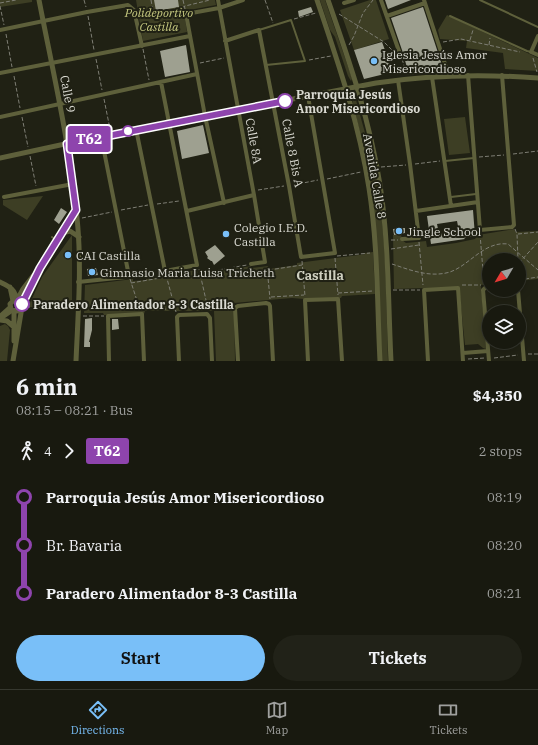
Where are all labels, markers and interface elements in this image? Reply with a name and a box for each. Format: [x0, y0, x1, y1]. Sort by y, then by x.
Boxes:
park label: Polideportivo Castilla [124, 5, 193, 34]
place label: Iglesia Jesús Amor Misericordioso [382, 47, 488, 76]
marker: Iglesia Jesús Amor Misericordioso [369, 56, 379, 66]
street label: Calle 9 [57, 74, 79, 114]
place label: Parroquia Jesús Amor Misericordioso [296, 87, 420, 116]
marker: Parroquia Jesús Amor Misericordioso [277, 93, 293, 109]
street label: Calle 8A [243, 117, 266, 166]
street label: Calle 8 Bis A [279, 118, 307, 189]
unlabelled marker [122, 125, 134, 137]
line badge: T62 [66, 126, 112, 152]
text: T62 [76, 130, 102, 148]
street label: Avenida Calle 8 [360, 132, 390, 220]
place label: Colegio I.E.D. Castilla [234, 220, 308, 249]
place label: Jingle School [407, 224, 482, 239]
marker: Jingle School [394, 226, 404, 236]
marker: Colegio I.E.D. Castilla [221, 229, 231, 239]
place label: CAI Castilla [76, 248, 141, 263]
marker: CAI Castilla [63, 250, 73, 260]
north arrow [482, 253, 526, 297]
map controls [482, 253, 526, 349]
place label: Gimnasio Maria Luisa Tricheth [100, 265, 275, 280]
marker: Gimnasio Maria Luisa Tricheth [87, 267, 97, 277]
district label: Castilla [296, 267, 344, 284]
marker: Paradero Alimentador 8-3 Castilla [14, 296, 30, 312]
place label: Paradero Alimentador 8-3 Castilla [33, 297, 234, 312]
button: layers [482, 305, 526, 349]
text: 6 min [16, 372, 78, 401]
text: $4,350 [473, 386, 522, 405]
text: 08:15 – 08:21 · Bus [16, 402, 133, 419]
icon: walk [16, 440, 38, 462]
icon: forward [58, 440, 80, 462]
text: T62 [94, 442, 121, 460]
text: 4 [44, 443, 52, 460]
text: 2 stops [479, 443, 522, 460]
text: Parroquia Jesús Amor Misericordioso [46, 488, 324, 507]
text: 08:19 [487, 489, 522, 506]
text: Br. Bavaria [46, 536, 122, 555]
text: 08:20 [487, 537, 522, 554]
text: Paradero Alimentador 8-3 Castilla [46, 584, 297, 603]
text: 08:21 [487, 585, 522, 602]
button: Start [16, 635, 265, 681]
button: Tickets [273, 635, 522, 681]
tab: Directions [71, 699, 124, 737]
tab: Map [266, 699, 288, 737]
tab: Tickets [430, 699, 467, 737]

